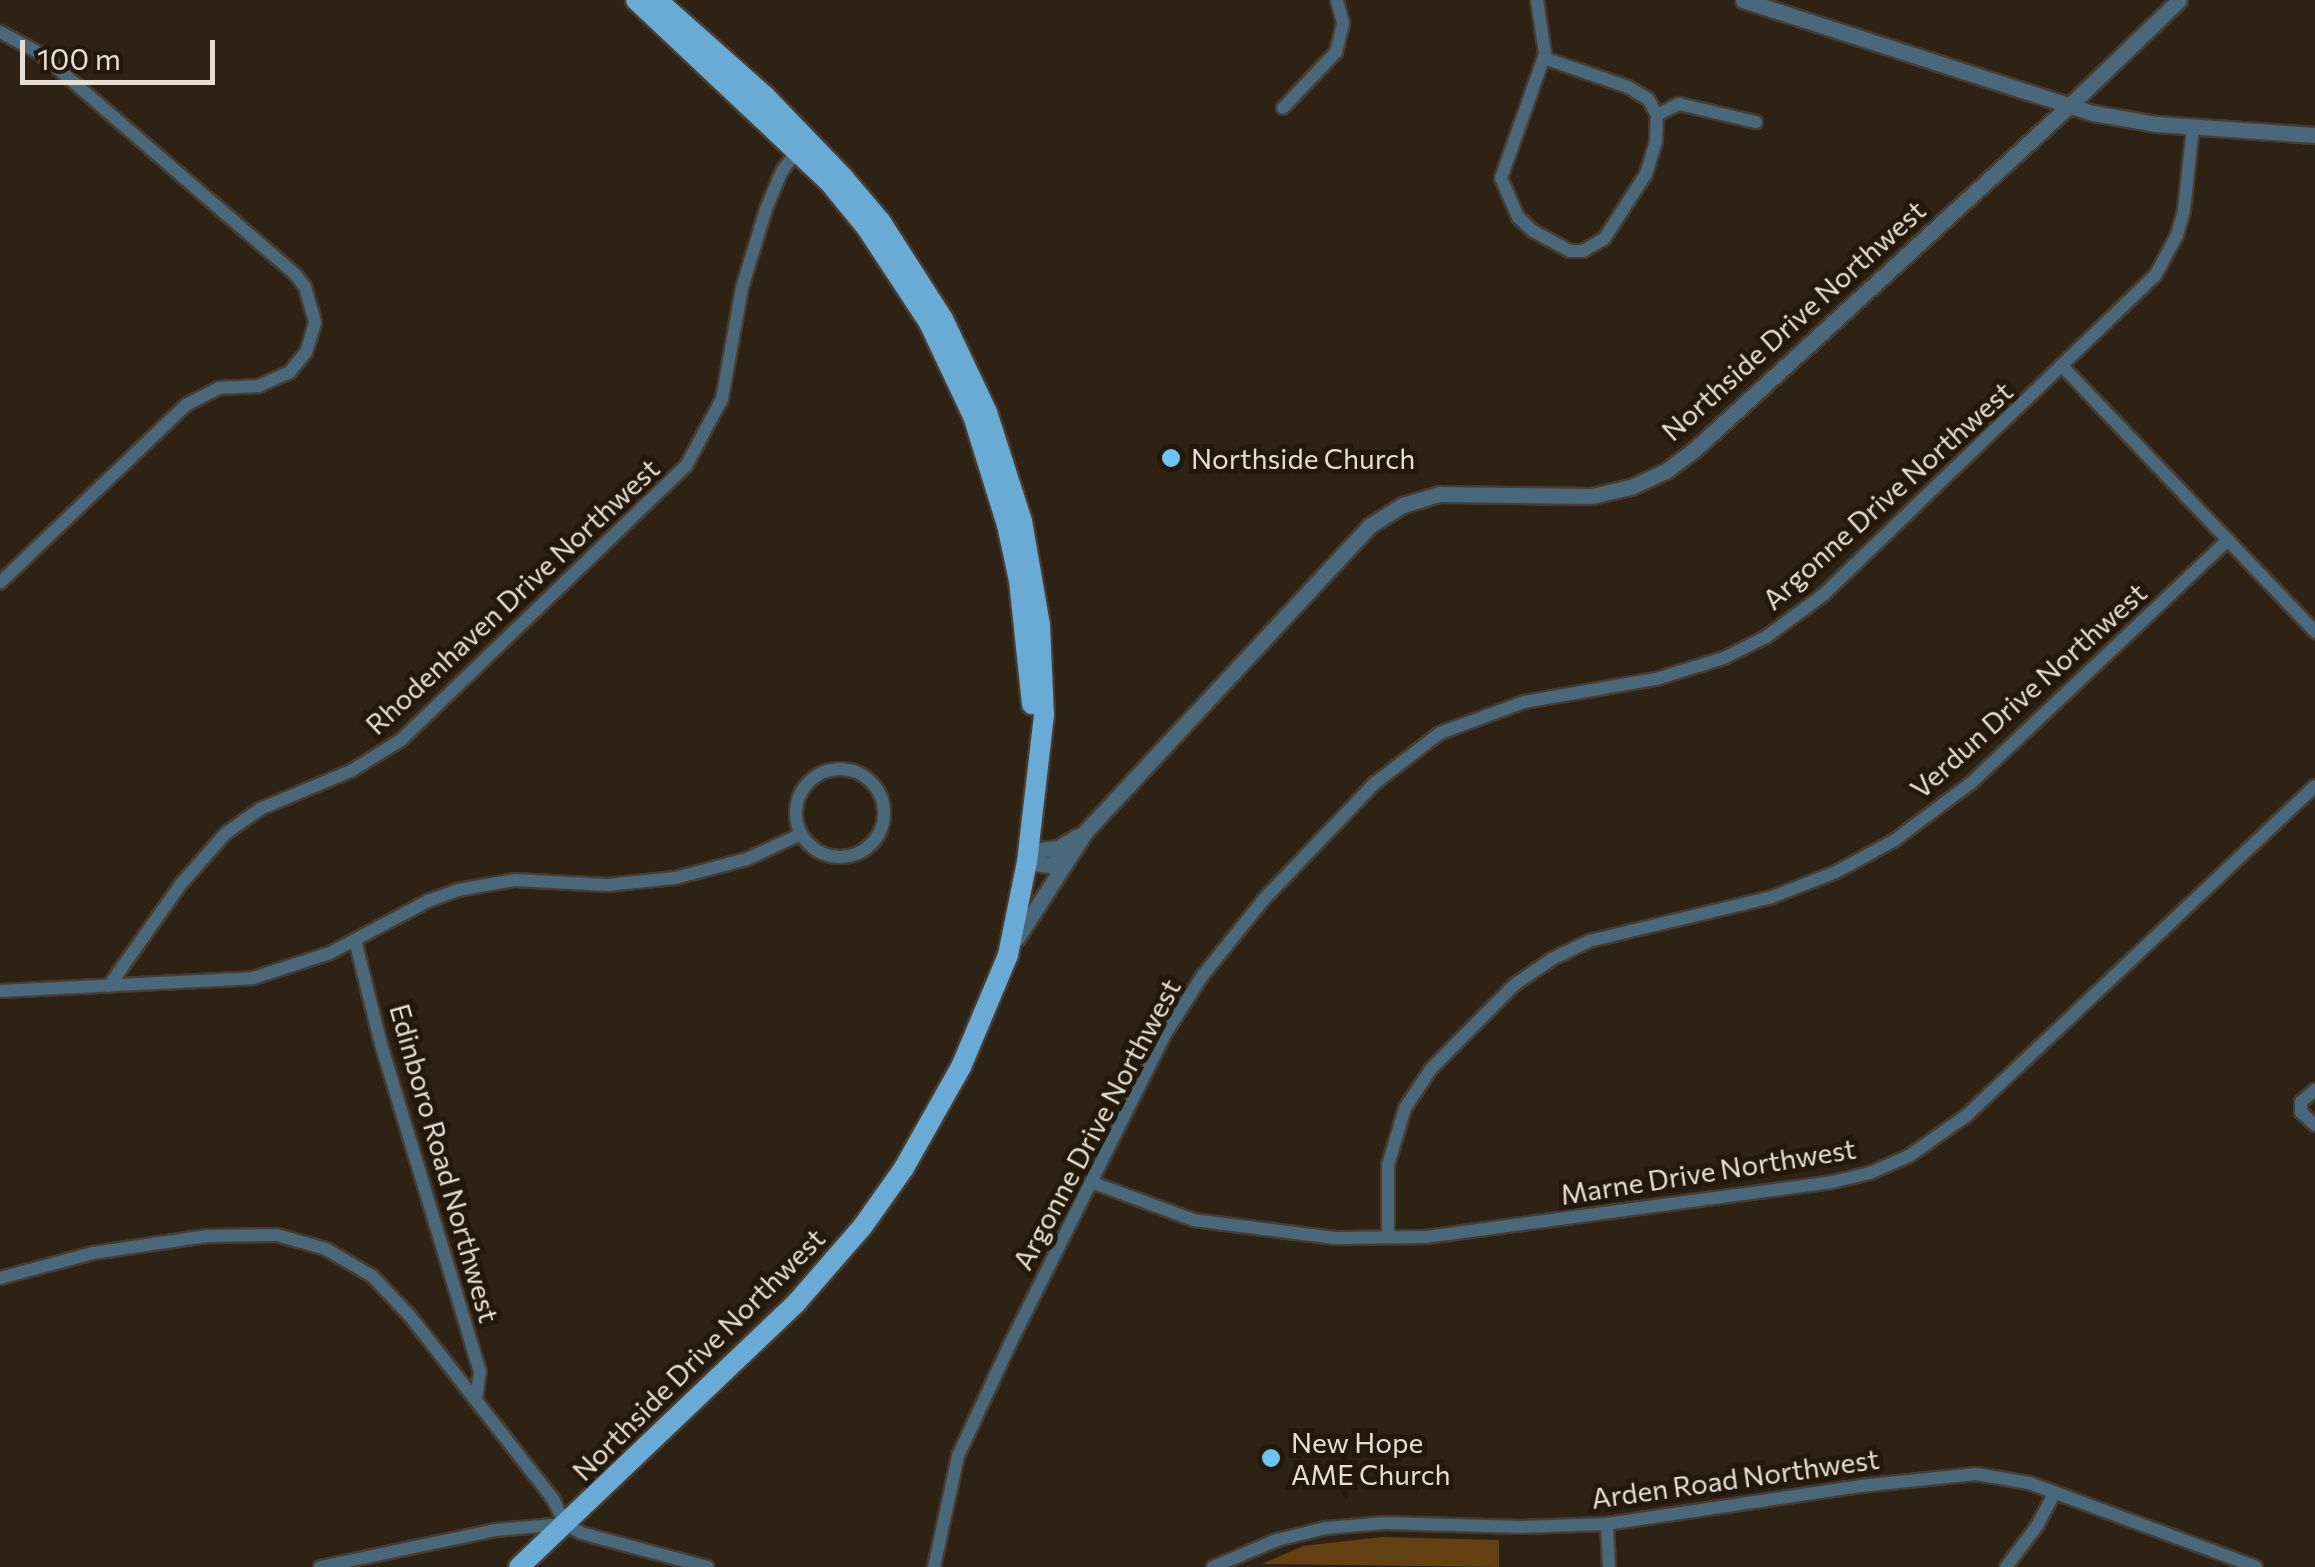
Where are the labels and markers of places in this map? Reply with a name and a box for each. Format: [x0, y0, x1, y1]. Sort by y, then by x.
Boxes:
place label: Northside Church [1191, 441, 1415, 475]
marker: Northside Church [1160, 447, 1182, 469]
place label: New Hope AME Church [1291, 1425, 1451, 1491]
marker: New Hope AME Church [1260, 1447, 1282, 1469]

